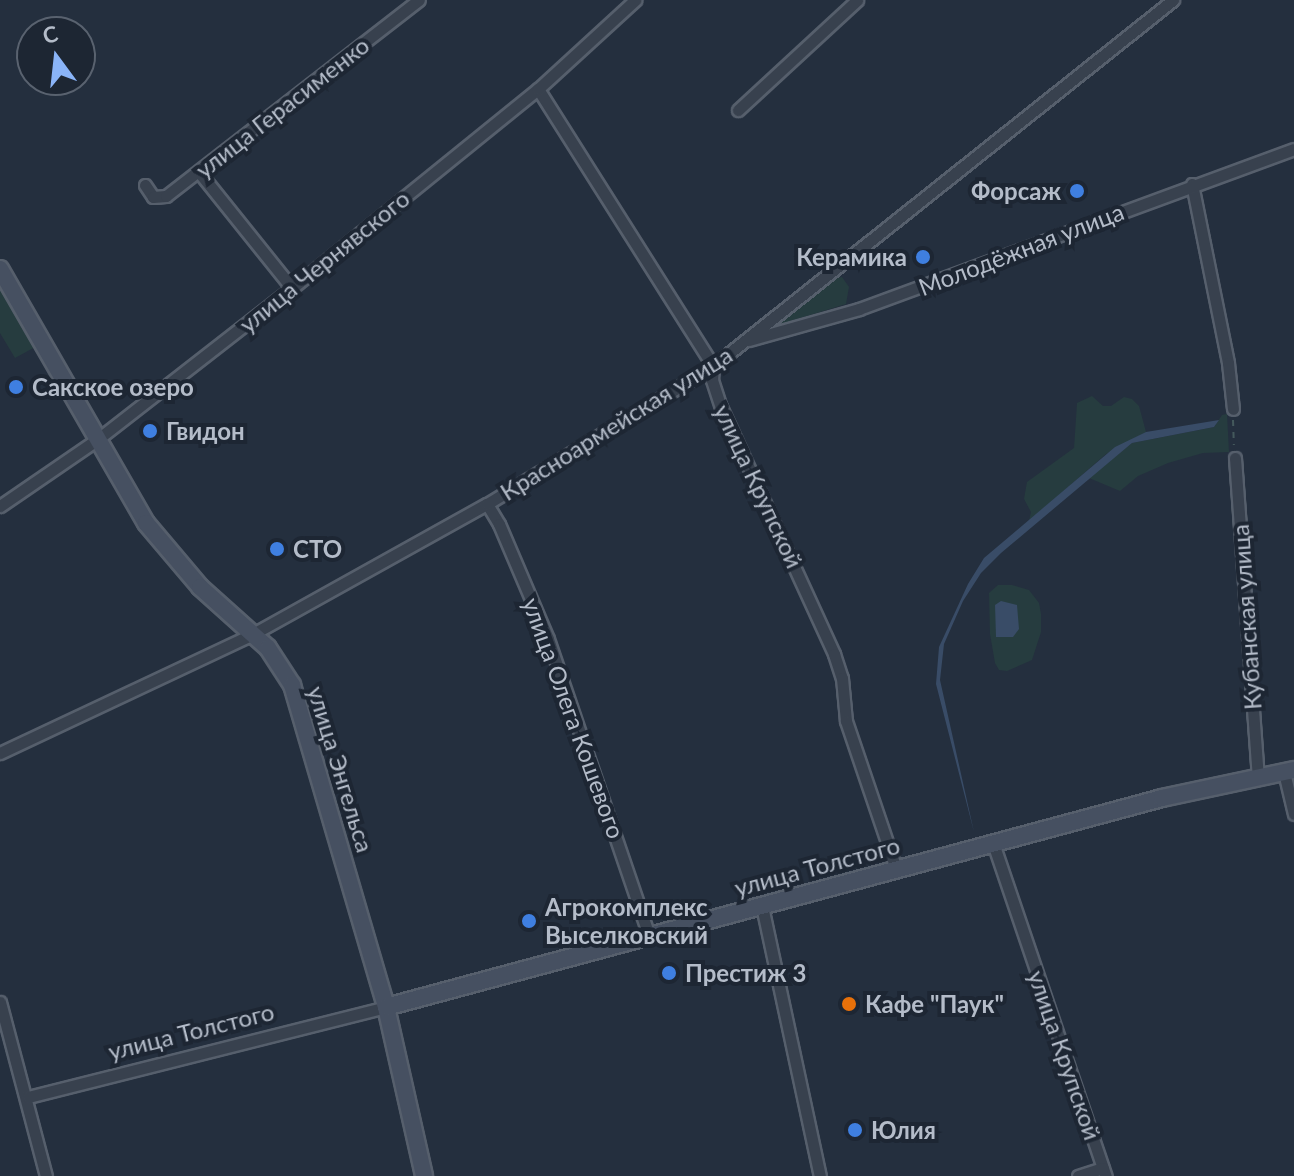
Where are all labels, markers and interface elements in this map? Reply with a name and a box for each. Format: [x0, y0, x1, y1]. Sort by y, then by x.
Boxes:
north arrow [16, 16, 96, 96]
text: С [40, 19, 61, 49]
street label: улица Герасименко [189, 30, 375, 184]
place label: Форсаж [971, 177, 1061, 205]
marker: Форсаж [1068, 182, 1086, 200]
street label: улица Чернявского [233, 184, 415, 338]
street label: Молодёжная улица [914, 197, 1128, 301]
place label: Керамика [796, 243, 907, 271]
marker: Керамика [914, 248, 932, 266]
street label: Красноармейская улица [495, 340, 737, 506]
place label: Сакское озеро [32, 373, 194, 401]
marker: Сакское озеро [7, 378, 25, 396]
street label: улица Крупской [708, 400, 810, 572]
place label: Гвидон [166, 417, 245, 445]
marker: Гвидон [141, 422, 159, 440]
street label: Кубанская улица [1225, 523, 1267, 711]
place label: СТО [293, 535, 342, 563]
marker: СТО [268, 540, 286, 558]
street label: улица Олега Кошевого [517, 594, 631, 842]
street label: улица Энгельса [302, 682, 380, 856]
street label: улица Толстого [731, 830, 903, 902]
place label: Агрокомплекс Выселковский [545, 893, 708, 949]
marker: Агрокомплекс Выселковский [520, 912, 538, 930]
place label: Престиж 3 [685, 959, 806, 987]
marker: Престиж 3 [660, 964, 678, 982]
street label: улица Крупской [1023, 966, 1107, 1144]
place label: Кафе "Паук" [865, 990, 1004, 1018]
marker: Кафе "Паук" [840, 995, 858, 1013]
street label: улица Толстого [105, 996, 277, 1066]
place label: Юлия [871, 1116, 936, 1144]
marker: Юлия [846, 1121, 864, 1139]

